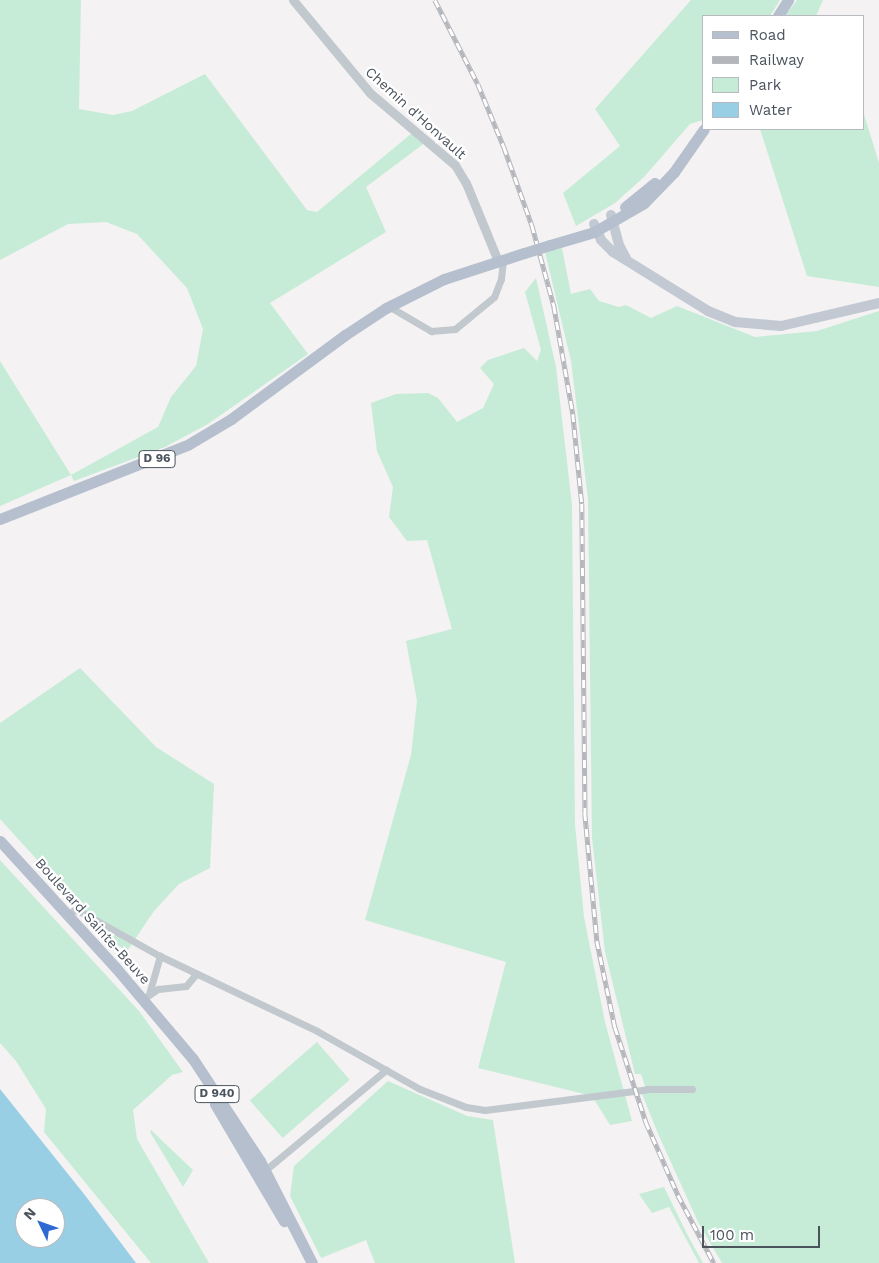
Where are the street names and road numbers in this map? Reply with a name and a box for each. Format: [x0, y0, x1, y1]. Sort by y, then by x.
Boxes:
street label: Chemin d'Honvault [362, 63, 470, 163]
road number: D 96 [138, 449, 176, 468]
street label: Boulevard Sainte-Beuve [32, 855, 154, 987]
road number: D 940 [194, 1084, 240, 1104]

